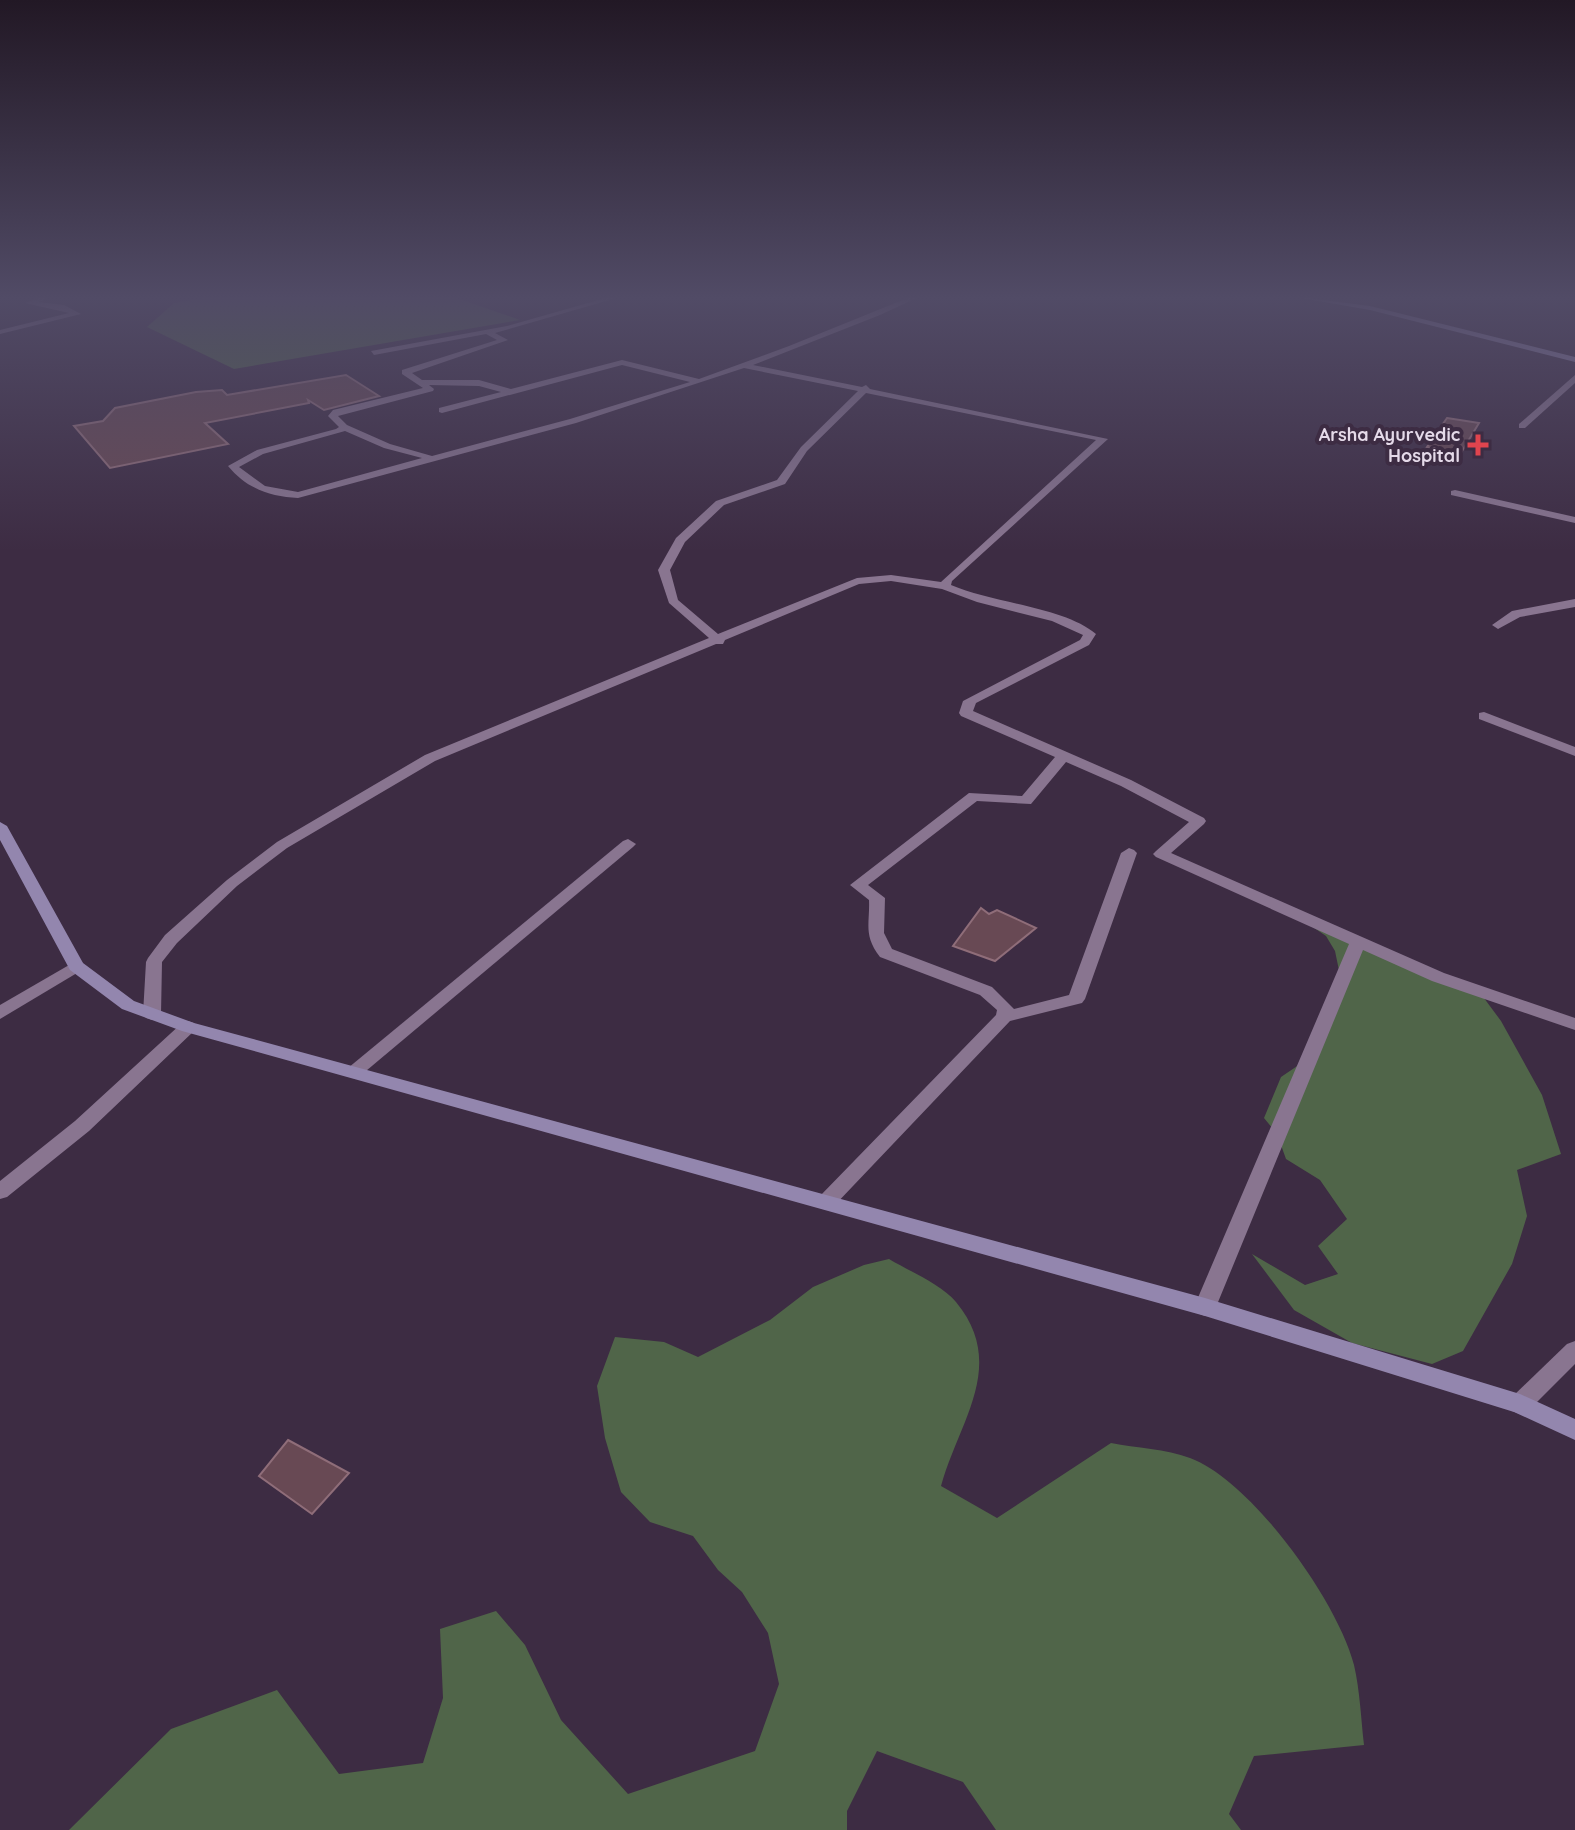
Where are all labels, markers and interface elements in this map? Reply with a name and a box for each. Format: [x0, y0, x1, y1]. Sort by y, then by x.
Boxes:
place label: Arsha Ayurvedic Hospital [1319, 423, 1460, 467]
marker: Arsha Ayurvedic Hospital [1467, 434, 1489, 456]

